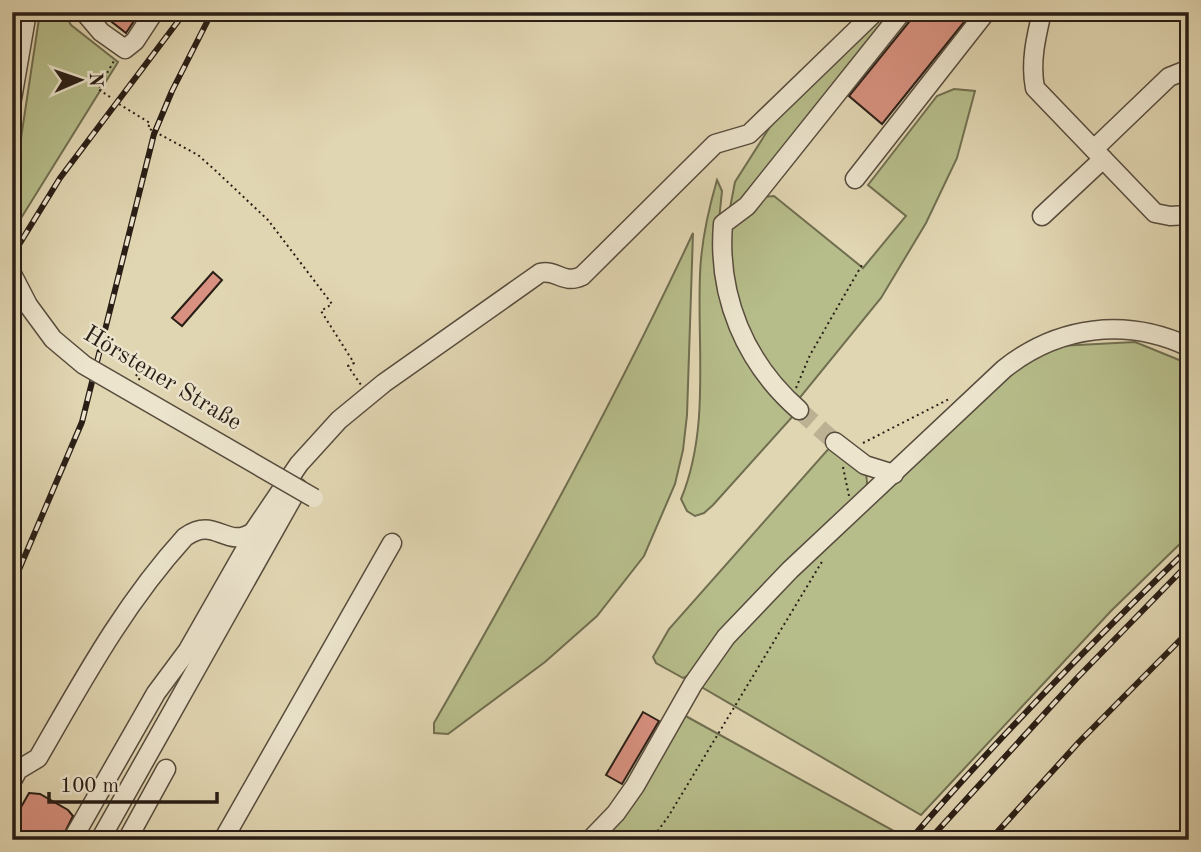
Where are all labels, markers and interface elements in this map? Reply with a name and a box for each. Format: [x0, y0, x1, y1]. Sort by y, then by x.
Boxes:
north arrow [46, 46, 116, 116]
text: N [85, 72, 104, 88]
street label: Hörstener Straße [79, 322, 245, 436]
scale bar [49, 761, 217, 805]
text: 100 m [60, 776, 119, 797]

